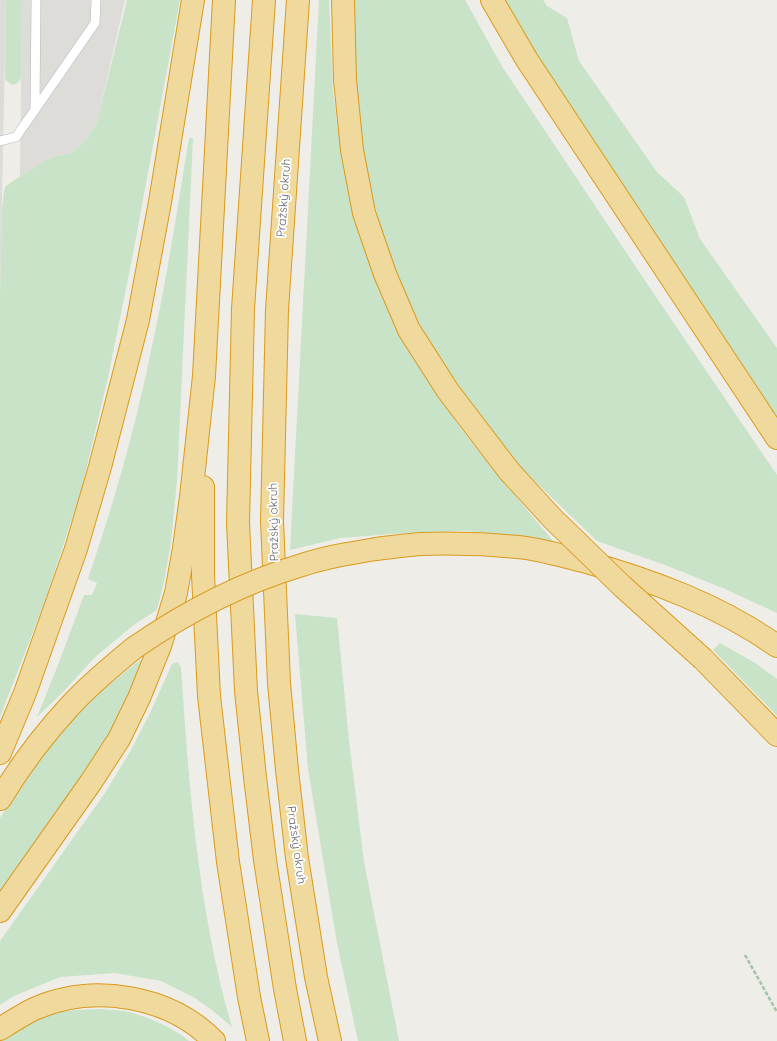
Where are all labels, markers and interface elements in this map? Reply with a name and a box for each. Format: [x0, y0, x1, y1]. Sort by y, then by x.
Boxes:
street label: Pražský okruh [274, 158, 294, 238]
street label: Pražský okruh [266, 483, 282, 561]
street label: Pražský okruh [283, 805, 309, 885]

